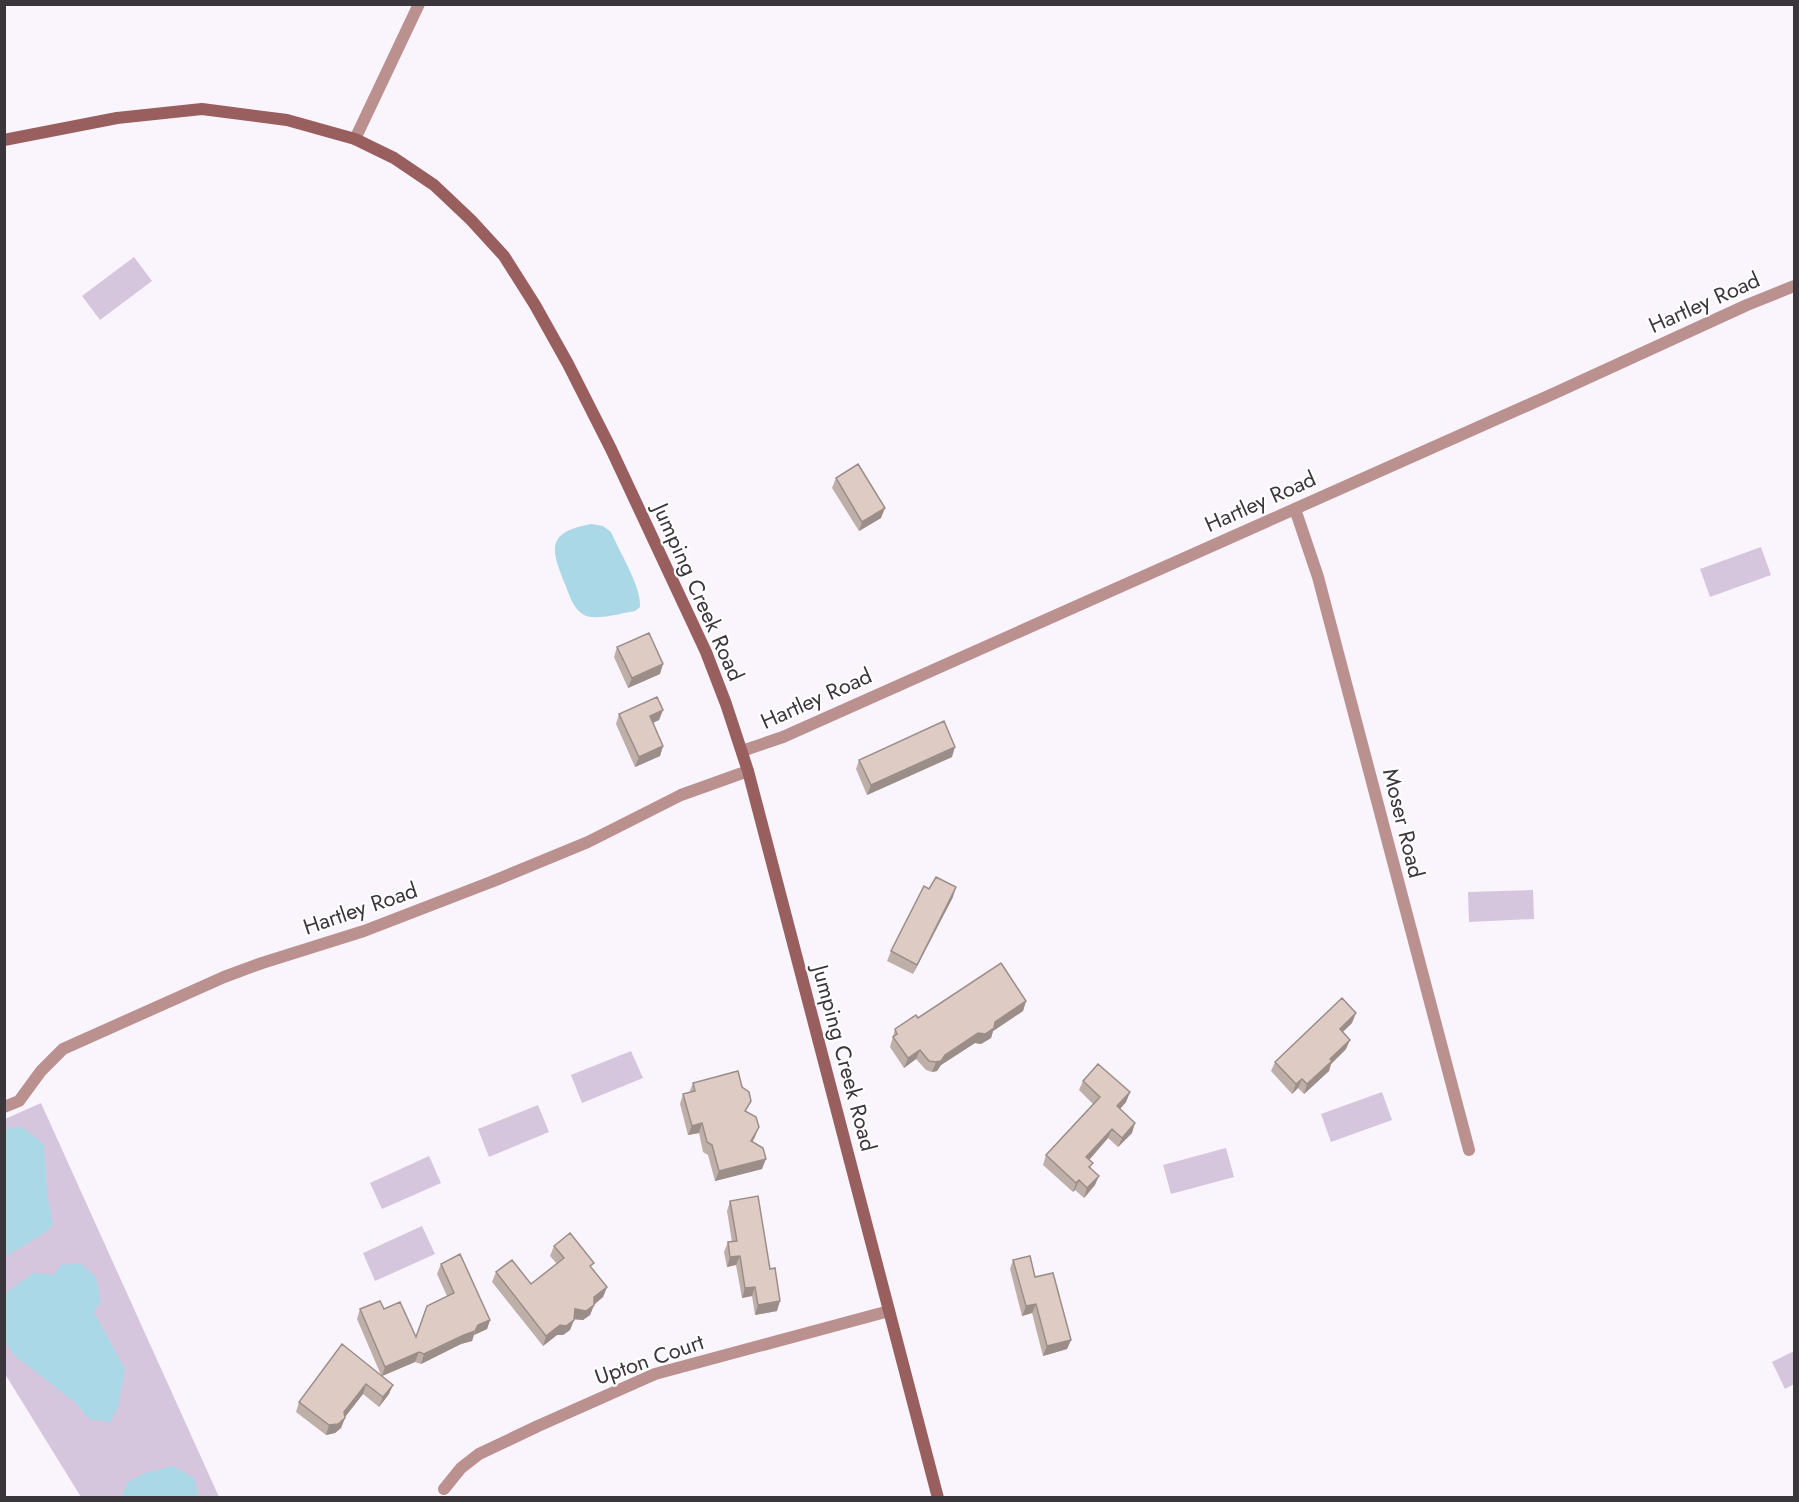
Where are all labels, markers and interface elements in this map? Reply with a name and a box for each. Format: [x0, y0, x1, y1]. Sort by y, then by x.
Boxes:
street label: Hartley Road [1643, 263, 1765, 341]
street label: Hartley Road [1199, 462, 1321, 540]
street label: Jumping Creek Road [644, 495, 753, 686]
street label: Hartley Road [755, 659, 877, 737]
street label: Moser Road [1375, 765, 1433, 881]
street label: Hartley Road [299, 874, 421, 942]
street label: Jumping Creek Road [804, 958, 885, 1155]
street label: Upton Court [590, 1325, 708, 1393]

